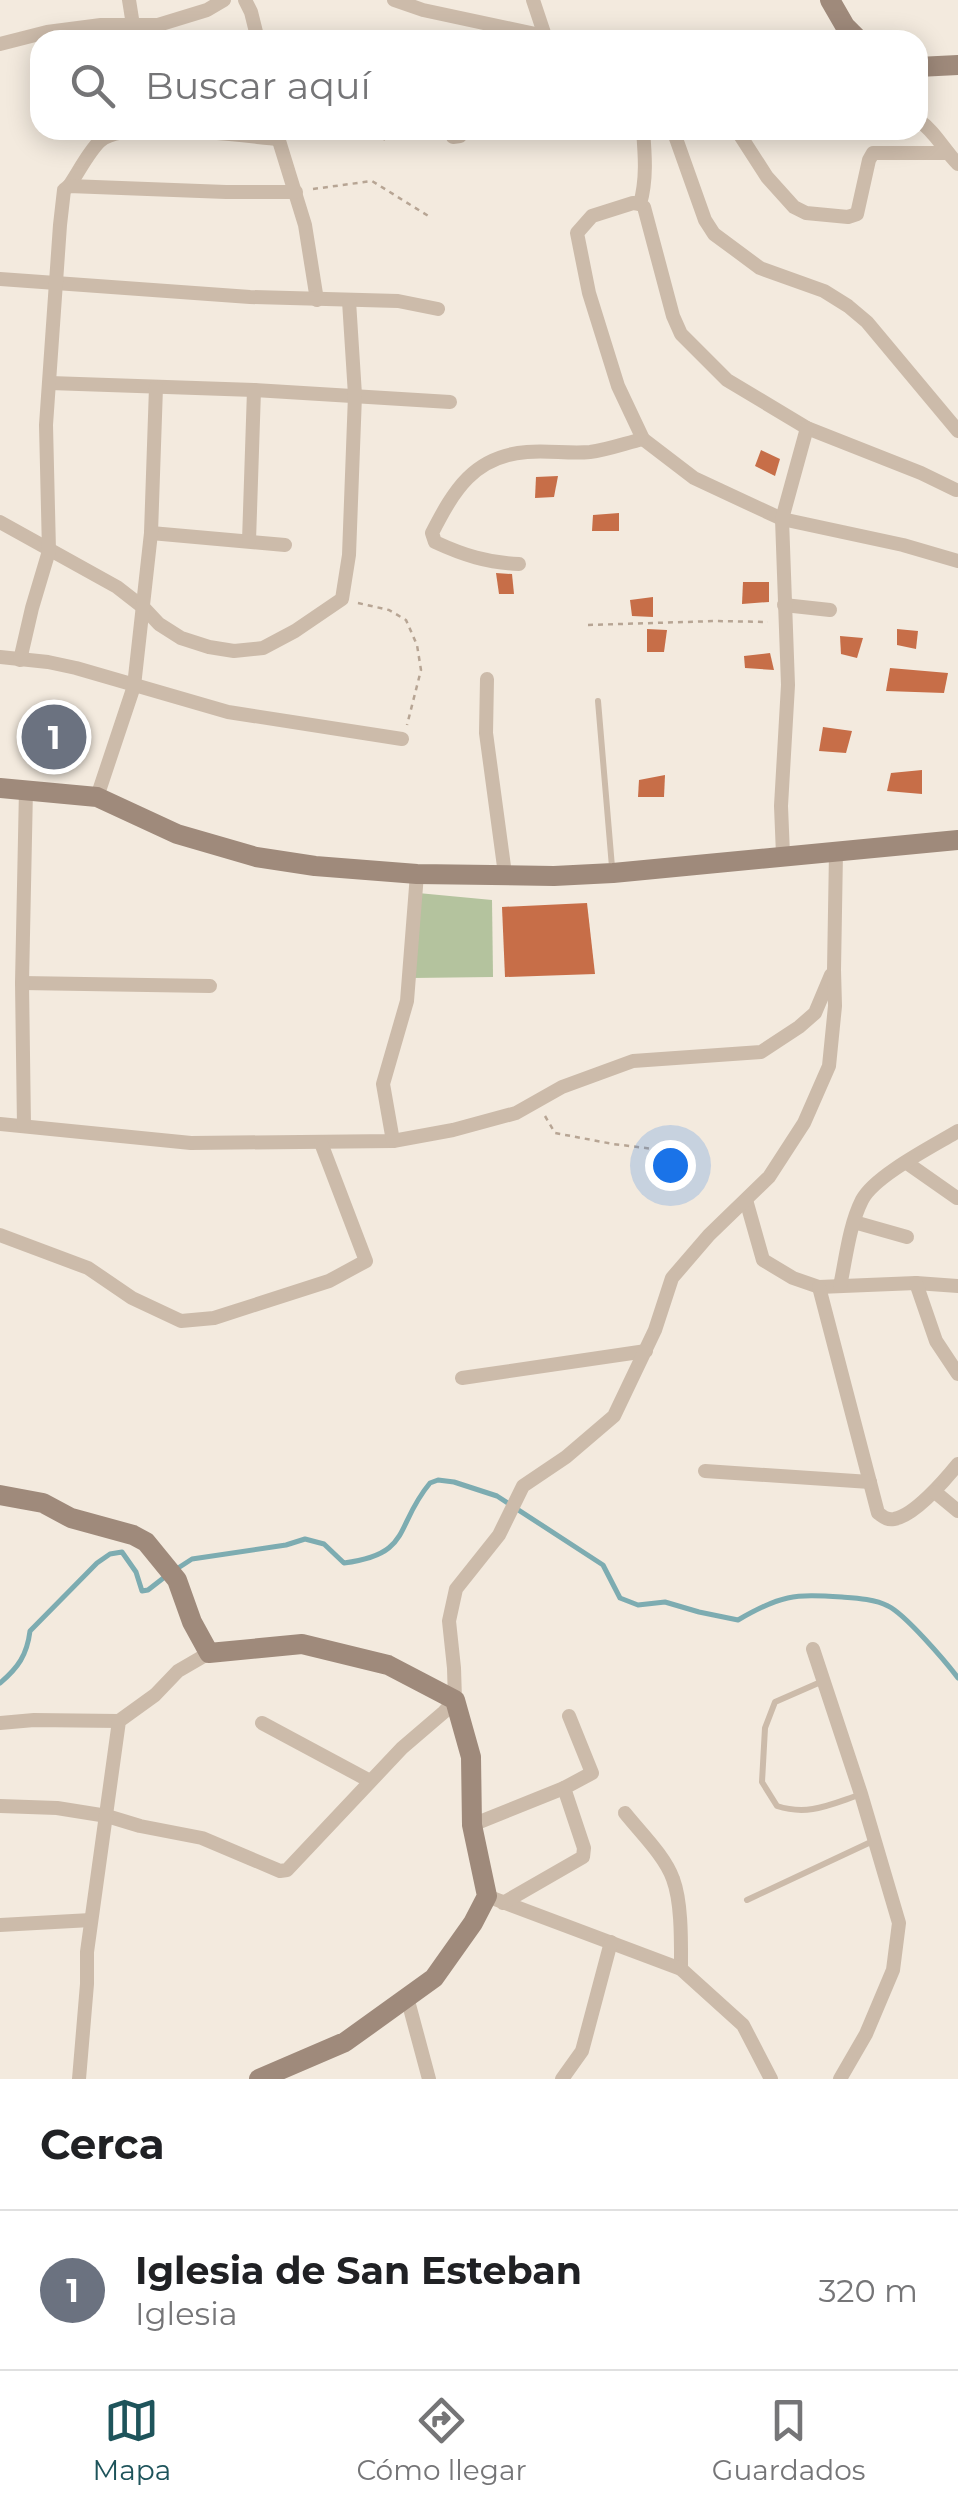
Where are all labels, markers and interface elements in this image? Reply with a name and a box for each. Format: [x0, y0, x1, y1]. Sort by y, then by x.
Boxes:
search box [30, 30, 928, 140]
icon: search [65, 58, 120, 113]
text: Buscar aquí [145, 62, 371, 109]
pin: 1 [22, 700, 86, 774]
your location [645, 1140, 696, 1191]
text: Cerca [40, 2118, 165, 2170]
text: Iglesia de San Esteban [135, 2247, 582, 2294]
text: 1 [66, 2271, 79, 2310]
text: 320 m [818, 2271, 918, 2310]
text: Iglesia [135, 2294, 238, 2333]
tab: Mapa [93, 2393, 171, 2487]
tab: Cómo llegar [356, 2393, 527, 2487]
tab: Guardados [712, 2393, 865, 2487]

